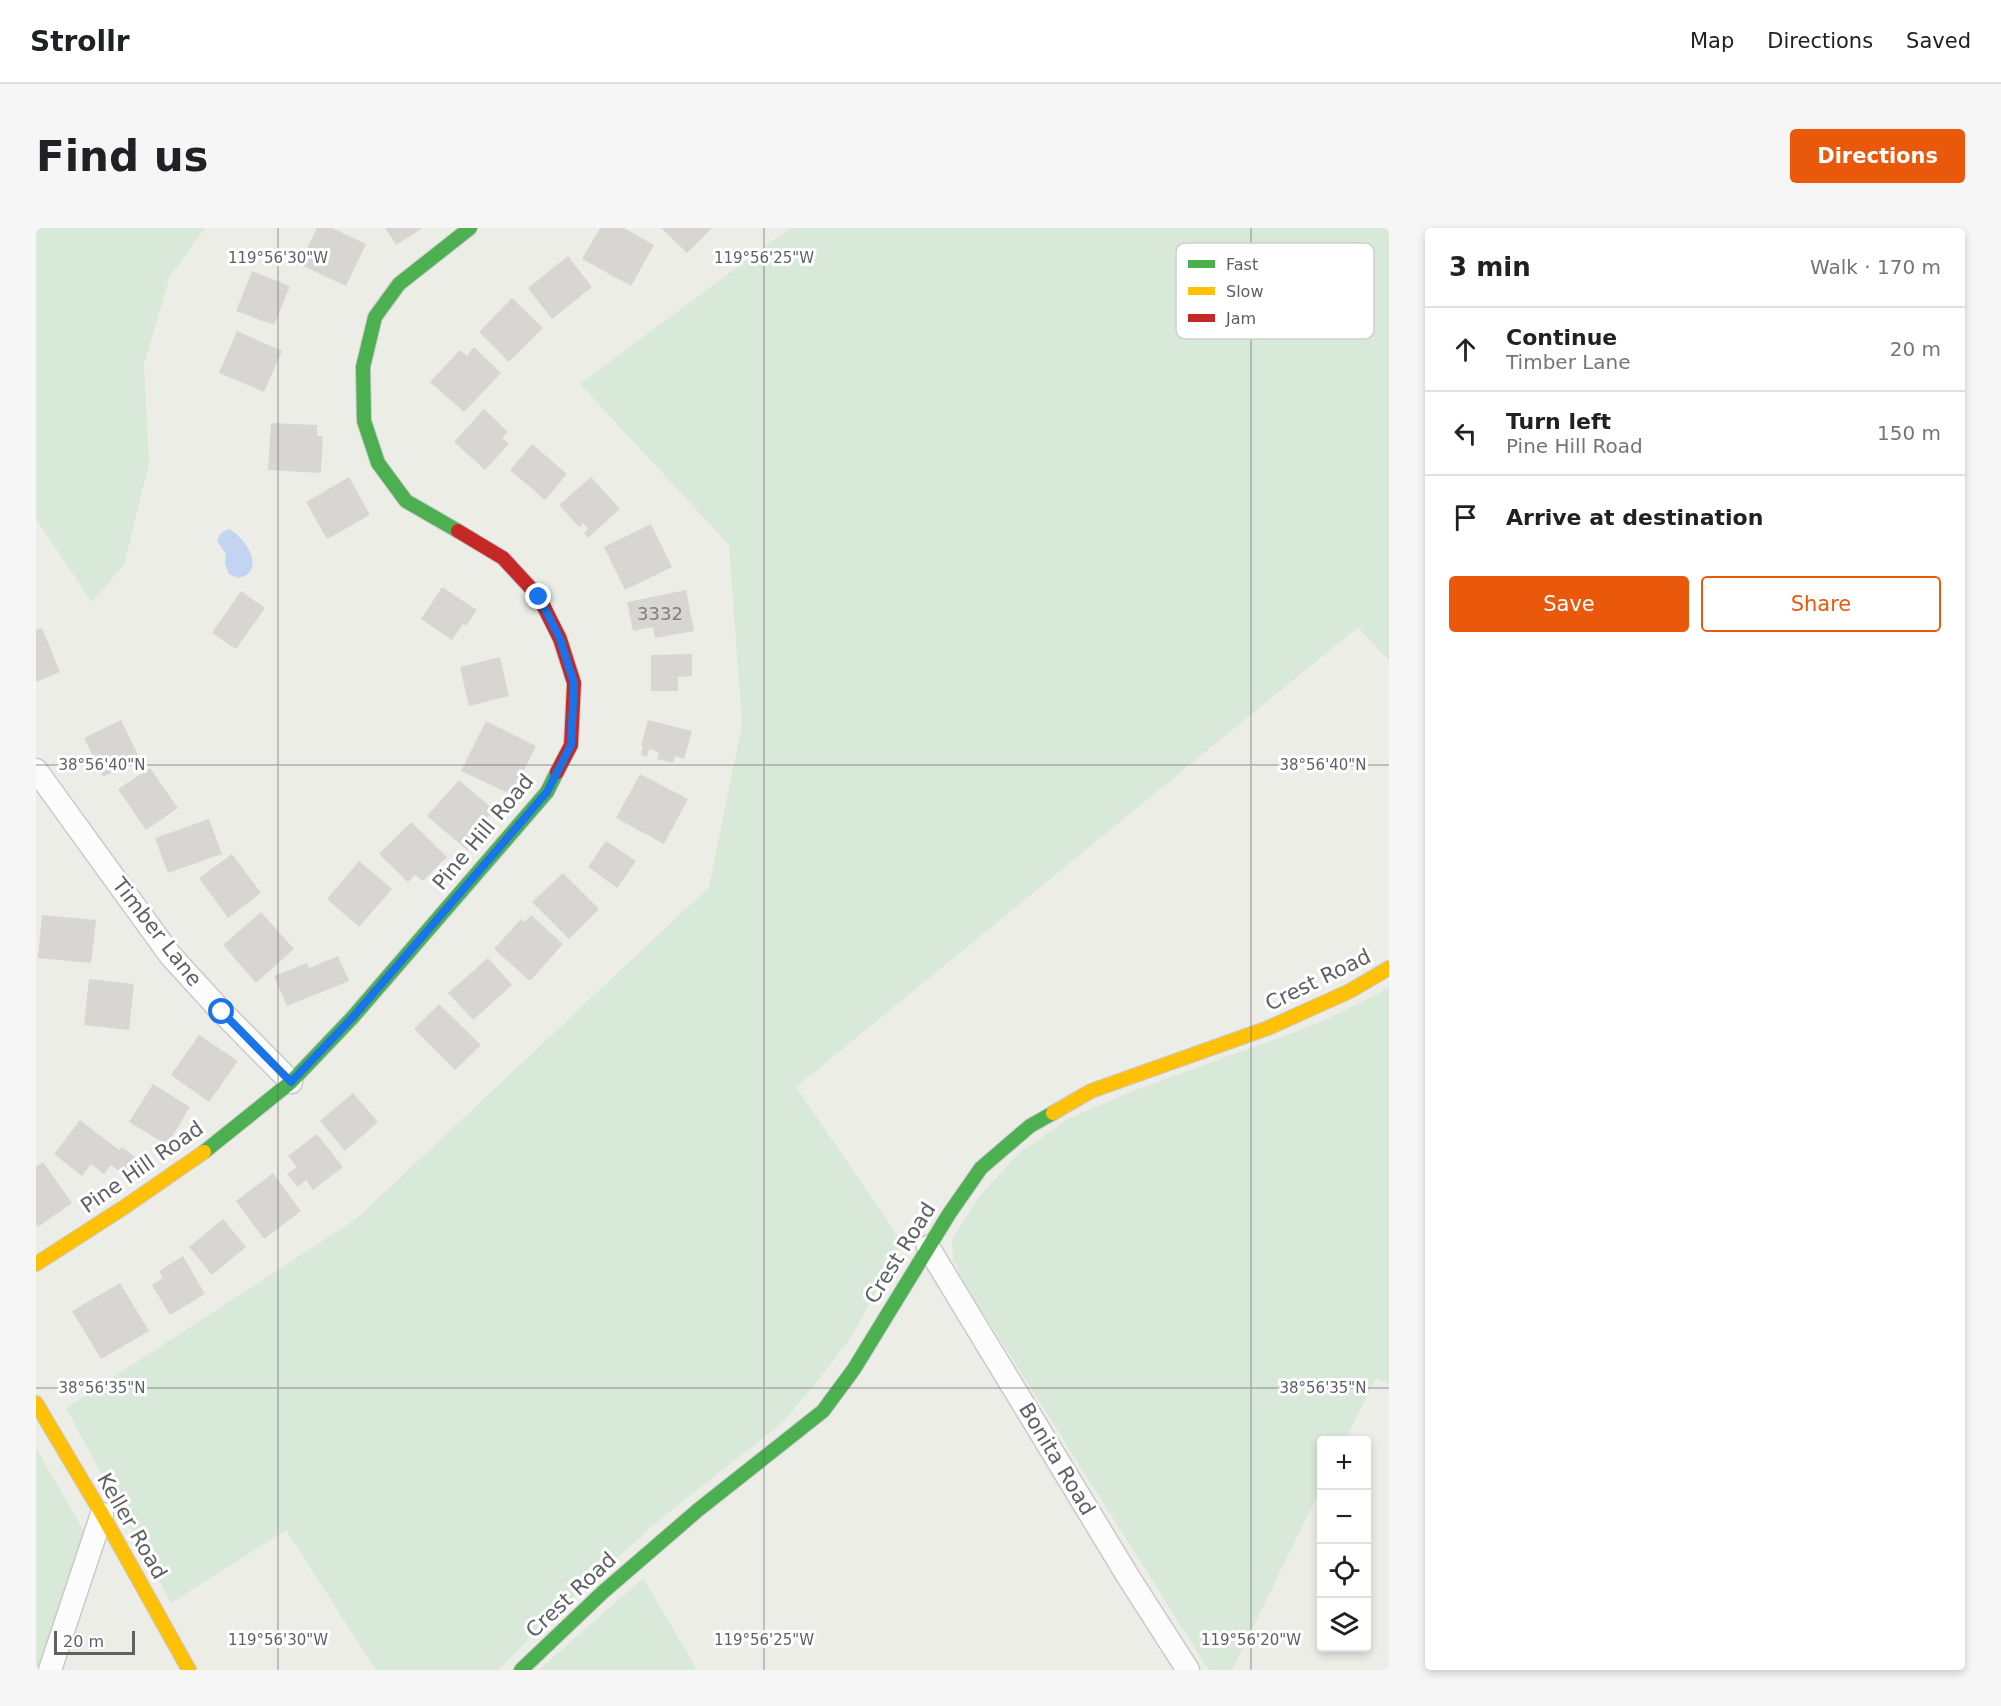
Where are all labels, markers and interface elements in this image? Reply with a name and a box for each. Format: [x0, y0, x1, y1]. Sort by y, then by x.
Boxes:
text: Strollr [30, 25, 130, 58]
text: Map [1690, 29, 1734, 53]
text: Directions [1767, 29, 1873, 53]
text: Saved [1906, 29, 1971, 53]
button: Directions [1790, 129, 1965, 183]
text: Find us [36, 132, 209, 181]
legend [1176, 243, 1374, 339]
text: 119°56'30"W [228, 249, 328, 267]
text: 119°56'25"W [714, 249, 814, 267]
text: 3 min [1449, 252, 1531, 282]
text: Fast [1226, 255, 1258, 274]
text: Walk · 170 m [1810, 255, 1941, 279]
text: Slow [1226, 282, 1263, 301]
text: Jam [1225, 309, 1256, 328]
text: Continue [1506, 325, 1617, 350]
icon: ahead [1449, 333, 1482, 366]
text: 20 m [1890, 337, 1941, 361]
text: Timber Lane [1506, 350, 1631, 374]
text: Turn left [1506, 409, 1611, 434]
icon: left [1449, 417, 1482, 450]
text: 150 m [1877, 421, 1941, 445]
text: Pine Hill Road [1506, 434, 1643, 458]
icon: arrive [1449, 501, 1482, 534]
text: Arrive at destination [1506, 505, 1763, 530]
button: Save [1449, 576, 1689, 632]
button: Share [1701, 576, 1941, 632]
route end [525, 583, 551, 609]
house number: 3332 [637, 603, 683, 624]
text: 38°56'40"N [58, 756, 146, 774]
text: 38°56'40"N [1279, 756, 1367, 774]
street label: Pine Hill Road [428, 769, 538, 895]
street label: Timber Lane [107, 872, 207, 991]
street label: Crest Road [1261, 944, 1375, 1016]
route start [208, 998, 234, 1024]
street label: Pine Hill Road [76, 1116, 208, 1218]
street label: Crest Road [860, 1198, 940, 1308]
text: 38°56'35"N [58, 1379, 146, 1397]
text: 38°56'35"N [1279, 1379, 1367, 1397]
street label: Bonita Road [1014, 1398, 1100, 1520]
map controls [1317, 1436, 1371, 1652]
button: + [1317, 1436, 1371, 1490]
street label: Keller Road [92, 1469, 172, 1583]
button: − [1317, 1490, 1371, 1544]
button: locate [1317, 1544, 1371, 1598]
street label: Crest Road [521, 1547, 621, 1643]
button: layers [1317, 1598, 1371, 1652]
scale bar [54, 1628, 135, 1656]
text: 119°56'30"W [228, 1631, 328, 1649]
text: 119°56'25"W [714, 1631, 814, 1649]
text: 119°56'20"W [1201, 1631, 1301, 1649]
text: 20 m [63, 1632, 104, 1651]

